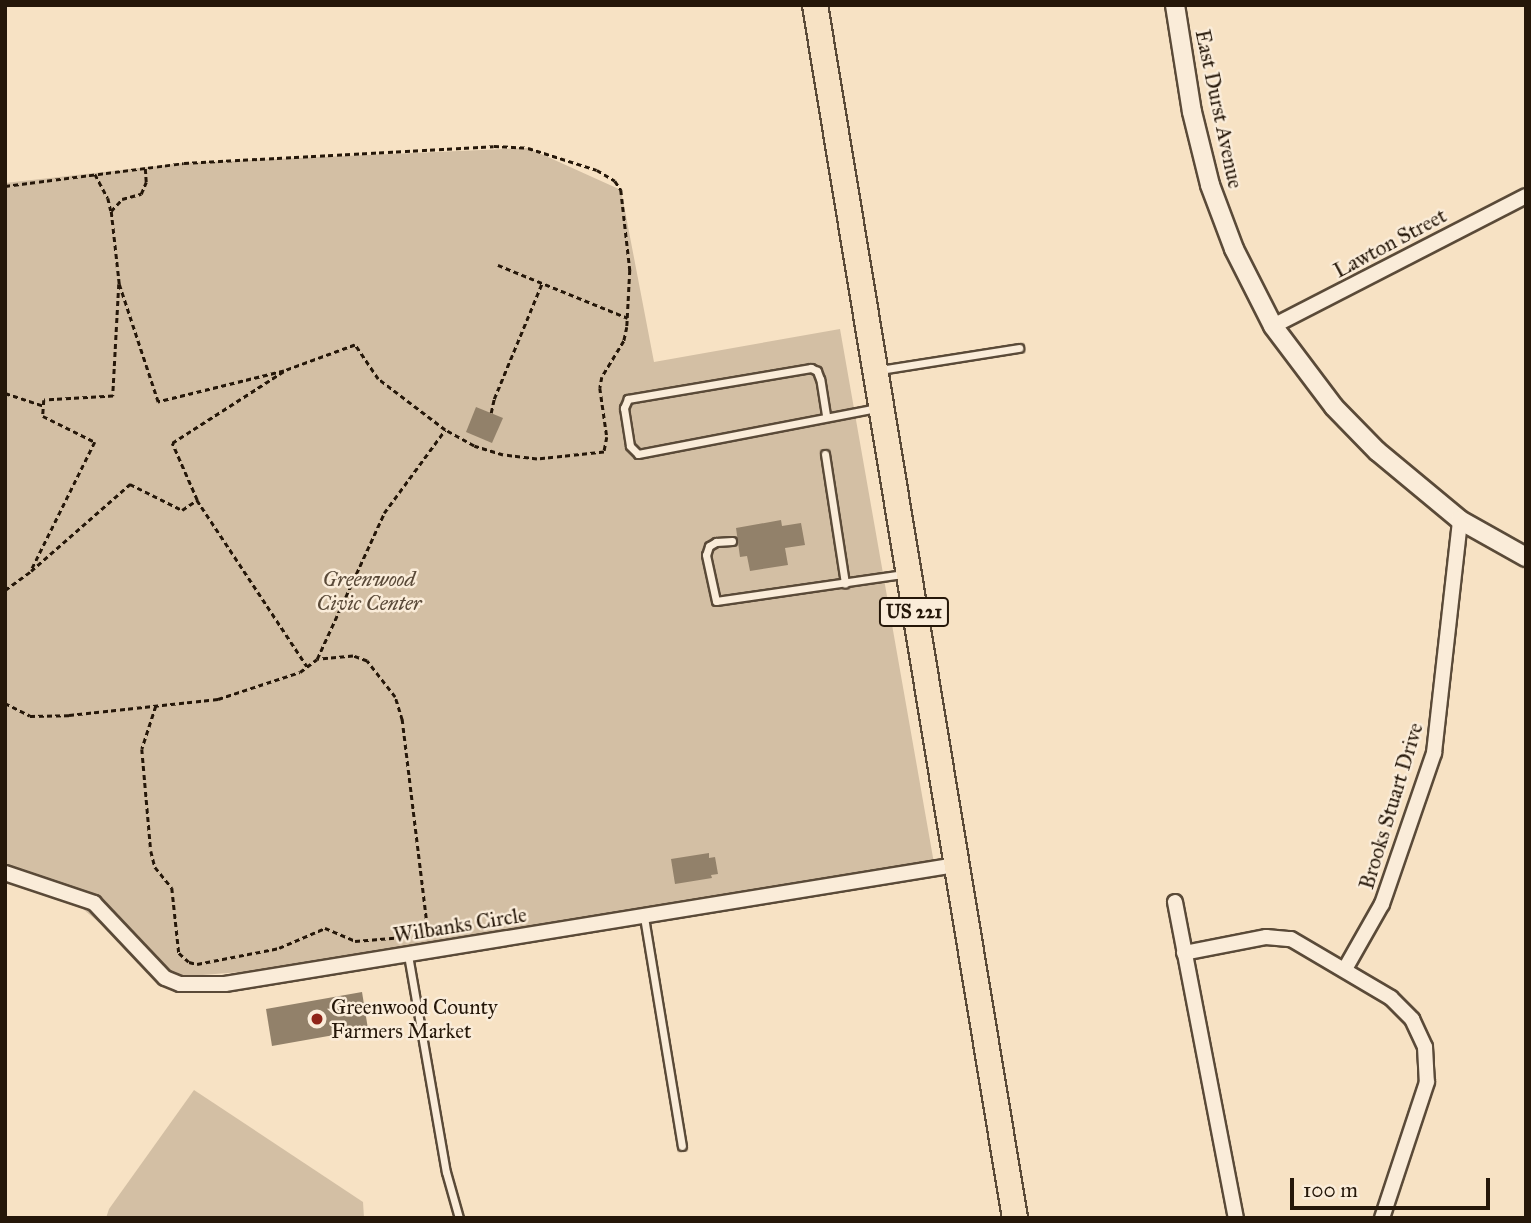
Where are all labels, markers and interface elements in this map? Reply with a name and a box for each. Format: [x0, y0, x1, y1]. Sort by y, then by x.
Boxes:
street label: East Durst Avenue [1190, 27, 1248, 191]
street label: Lawton Street [1329, 203, 1451, 283]
park label: Greenwood Civic Center [317, 566, 421, 616]
road number: US 221 [877, 596, 951, 628]
street label: Brooks Stuart Drive [1354, 720, 1428, 892]
street label: Wilbanks Circle [391, 902, 529, 948]
place label: Greenwood County Farmers Market [331, 994, 498, 1044]
marker: Greenwood County Farmers Market [309, 1011, 325, 1027]
scale bar [1293, 1164, 1492, 1208]
text: 100 m [1303, 1177, 1358, 1203]

